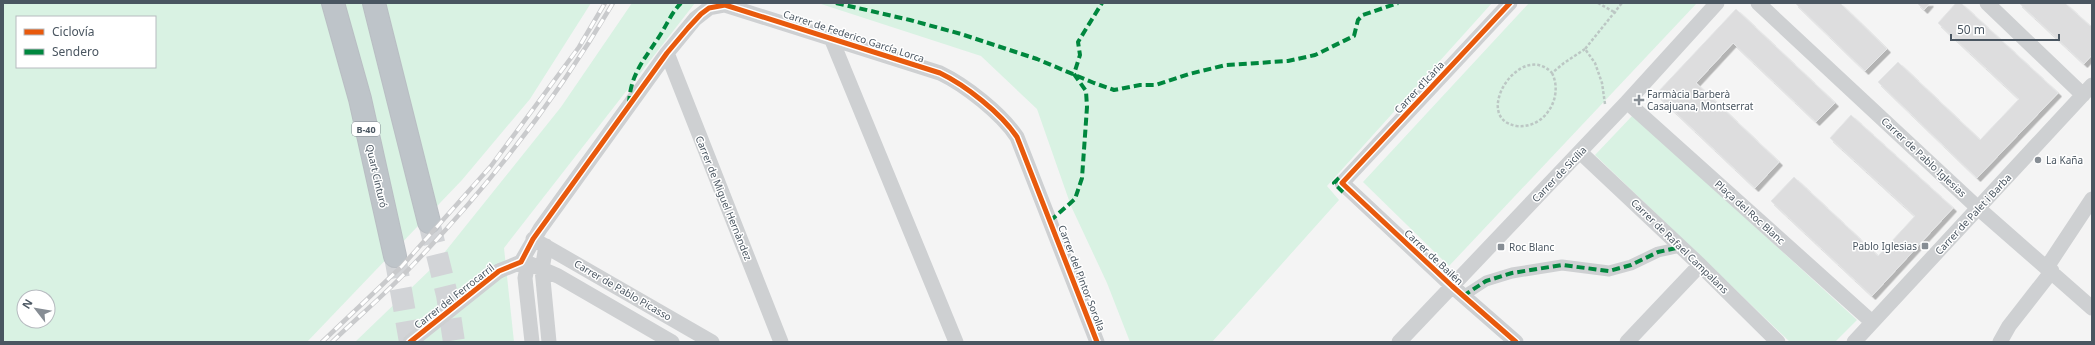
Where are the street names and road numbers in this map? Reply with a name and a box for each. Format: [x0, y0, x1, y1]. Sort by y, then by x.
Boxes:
street label: Carrer de Federico García Lorca [782, 7, 926, 65]
street label: Carrer d'Icària [1391, 58, 1447, 116]
street label: Carrer de Pablo Iglesias [1879, 114, 1970, 200]
road number: B-40 [352, 122, 380, 136]
street label: Carrer de Miguel Hernàndez [693, 134, 756, 263]
street label: Quart Cinturó [363, 143, 391, 209]
street label: Carrer de Sicília [1529, 143, 1589, 205]
street label: Carrer de Palet i Barba [1932, 170, 2014, 258]
street label: Plaça del Roc Blanc [1712, 177, 1788, 247]
street label: Carrer de Rafael Campalans [1628, 196, 1732, 297]
street label: Carrer del Pintor Sorolla [1055, 223, 1109, 333]
street label: Carrer de Bailén [1401, 226, 1467, 288]
street label: Carrer de Pablo Picasso [572, 256, 674, 324]
street label: Carrer del Ferrocarril [411, 260, 497, 332]

